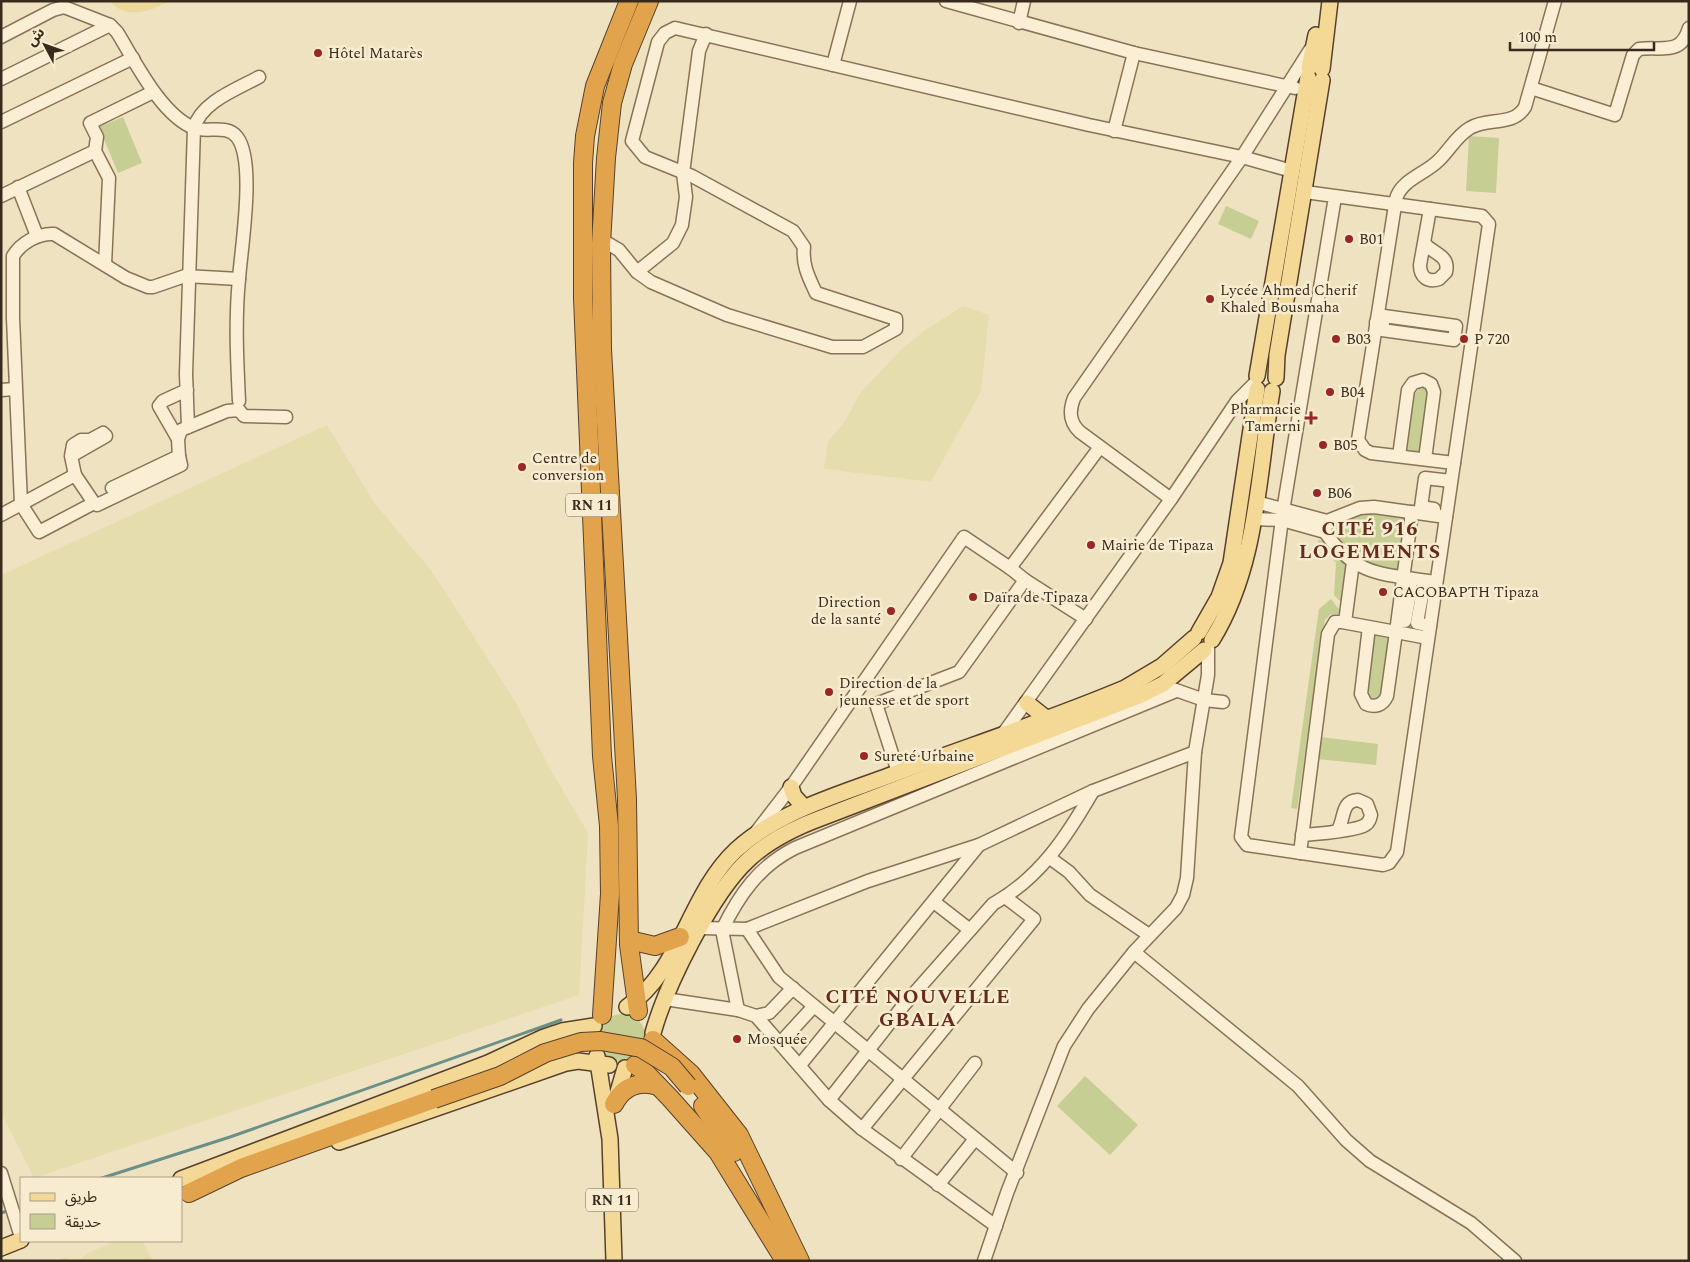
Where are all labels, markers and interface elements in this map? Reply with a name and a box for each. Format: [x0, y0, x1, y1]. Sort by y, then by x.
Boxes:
north arrow [20, 20, 70, 70]
scale bar [1510, 20, 1654, 52]
text: ش [21, 23, 50, 51]
text: 100 m [1518, 26, 1557, 49]
place label: Hôtel Matarès [328, 42, 423, 65]
marker: Hôtel Matarès [312, 47, 324, 59]
place label: B01 [1359, 228, 1384, 251]
marker: B01 [1343, 233, 1355, 245]
place label: Lycée Ahmed Cherif Khaled Bousmaha [1220, 279, 1359, 319]
marker: Lycée Ahmed Cherif Khaled Bousmaha [1204, 293, 1216, 305]
place label: B03 [1346, 328, 1371, 351]
place label: P 720 [1474, 328, 1510, 351]
marker: B03 [1330, 333, 1342, 345]
marker: P 720 [1458, 333, 1470, 345]
place label: B04 [1340, 381, 1365, 404]
marker: B04 [1324, 386, 1336, 398]
place label: Pharmacie Tamerni [1230, 398, 1301, 438]
marker: Pharmacie Tamerni [1305, 412, 1317, 424]
place label: B05 [1333, 434, 1358, 457]
marker: B05 [1317, 439, 1329, 451]
place label: Centre de conversion [532, 447, 605, 487]
marker: Centre de conversion [516, 461, 528, 473]
place label: B06 [1327, 482, 1352, 505]
marker: B06 [1311, 487, 1323, 499]
road number: RN 11 [566, 494, 618, 516]
district label: CITÉ 916 LOGEMENTS [1299, 514, 1441, 567]
place label: Mairie de Tipaza [1101, 534, 1214, 557]
marker: Mairie de Tipaza [1085, 539, 1097, 551]
place label: CACOBAPTH Tipaza [1393, 581, 1540, 604]
place label: Daïra de Tipaza [983, 586, 1089, 609]
marker: CACOBAPTH Tipaza [1377, 586, 1389, 598]
place label: Direction de la santé [811, 591, 881, 631]
marker: Daïra de Tipaza [967, 591, 979, 603]
marker: Direction de la santé [885, 605, 897, 617]
place label: Direction de la jeunesse et de sport [839, 672, 969, 712]
marker: Direction de la jeunesse et de sport [823, 686, 835, 698]
place label: Sureté Urbaine [874, 745, 974, 768]
marker: Sureté Urbaine [858, 750, 870, 762]
district label: CITÉ NOUVELLE GBALA [825, 982, 1011, 1035]
place label: Mosquée [747, 1028, 807, 1051]
marker: Mosquée [731, 1033, 743, 1045]
legend [20, 1177, 182, 1242]
text: طريق [65, 1186, 97, 1209]
road number: RN 11 [586, 1188, 638, 1212]
text: حديقة [65, 1211, 101, 1234]

